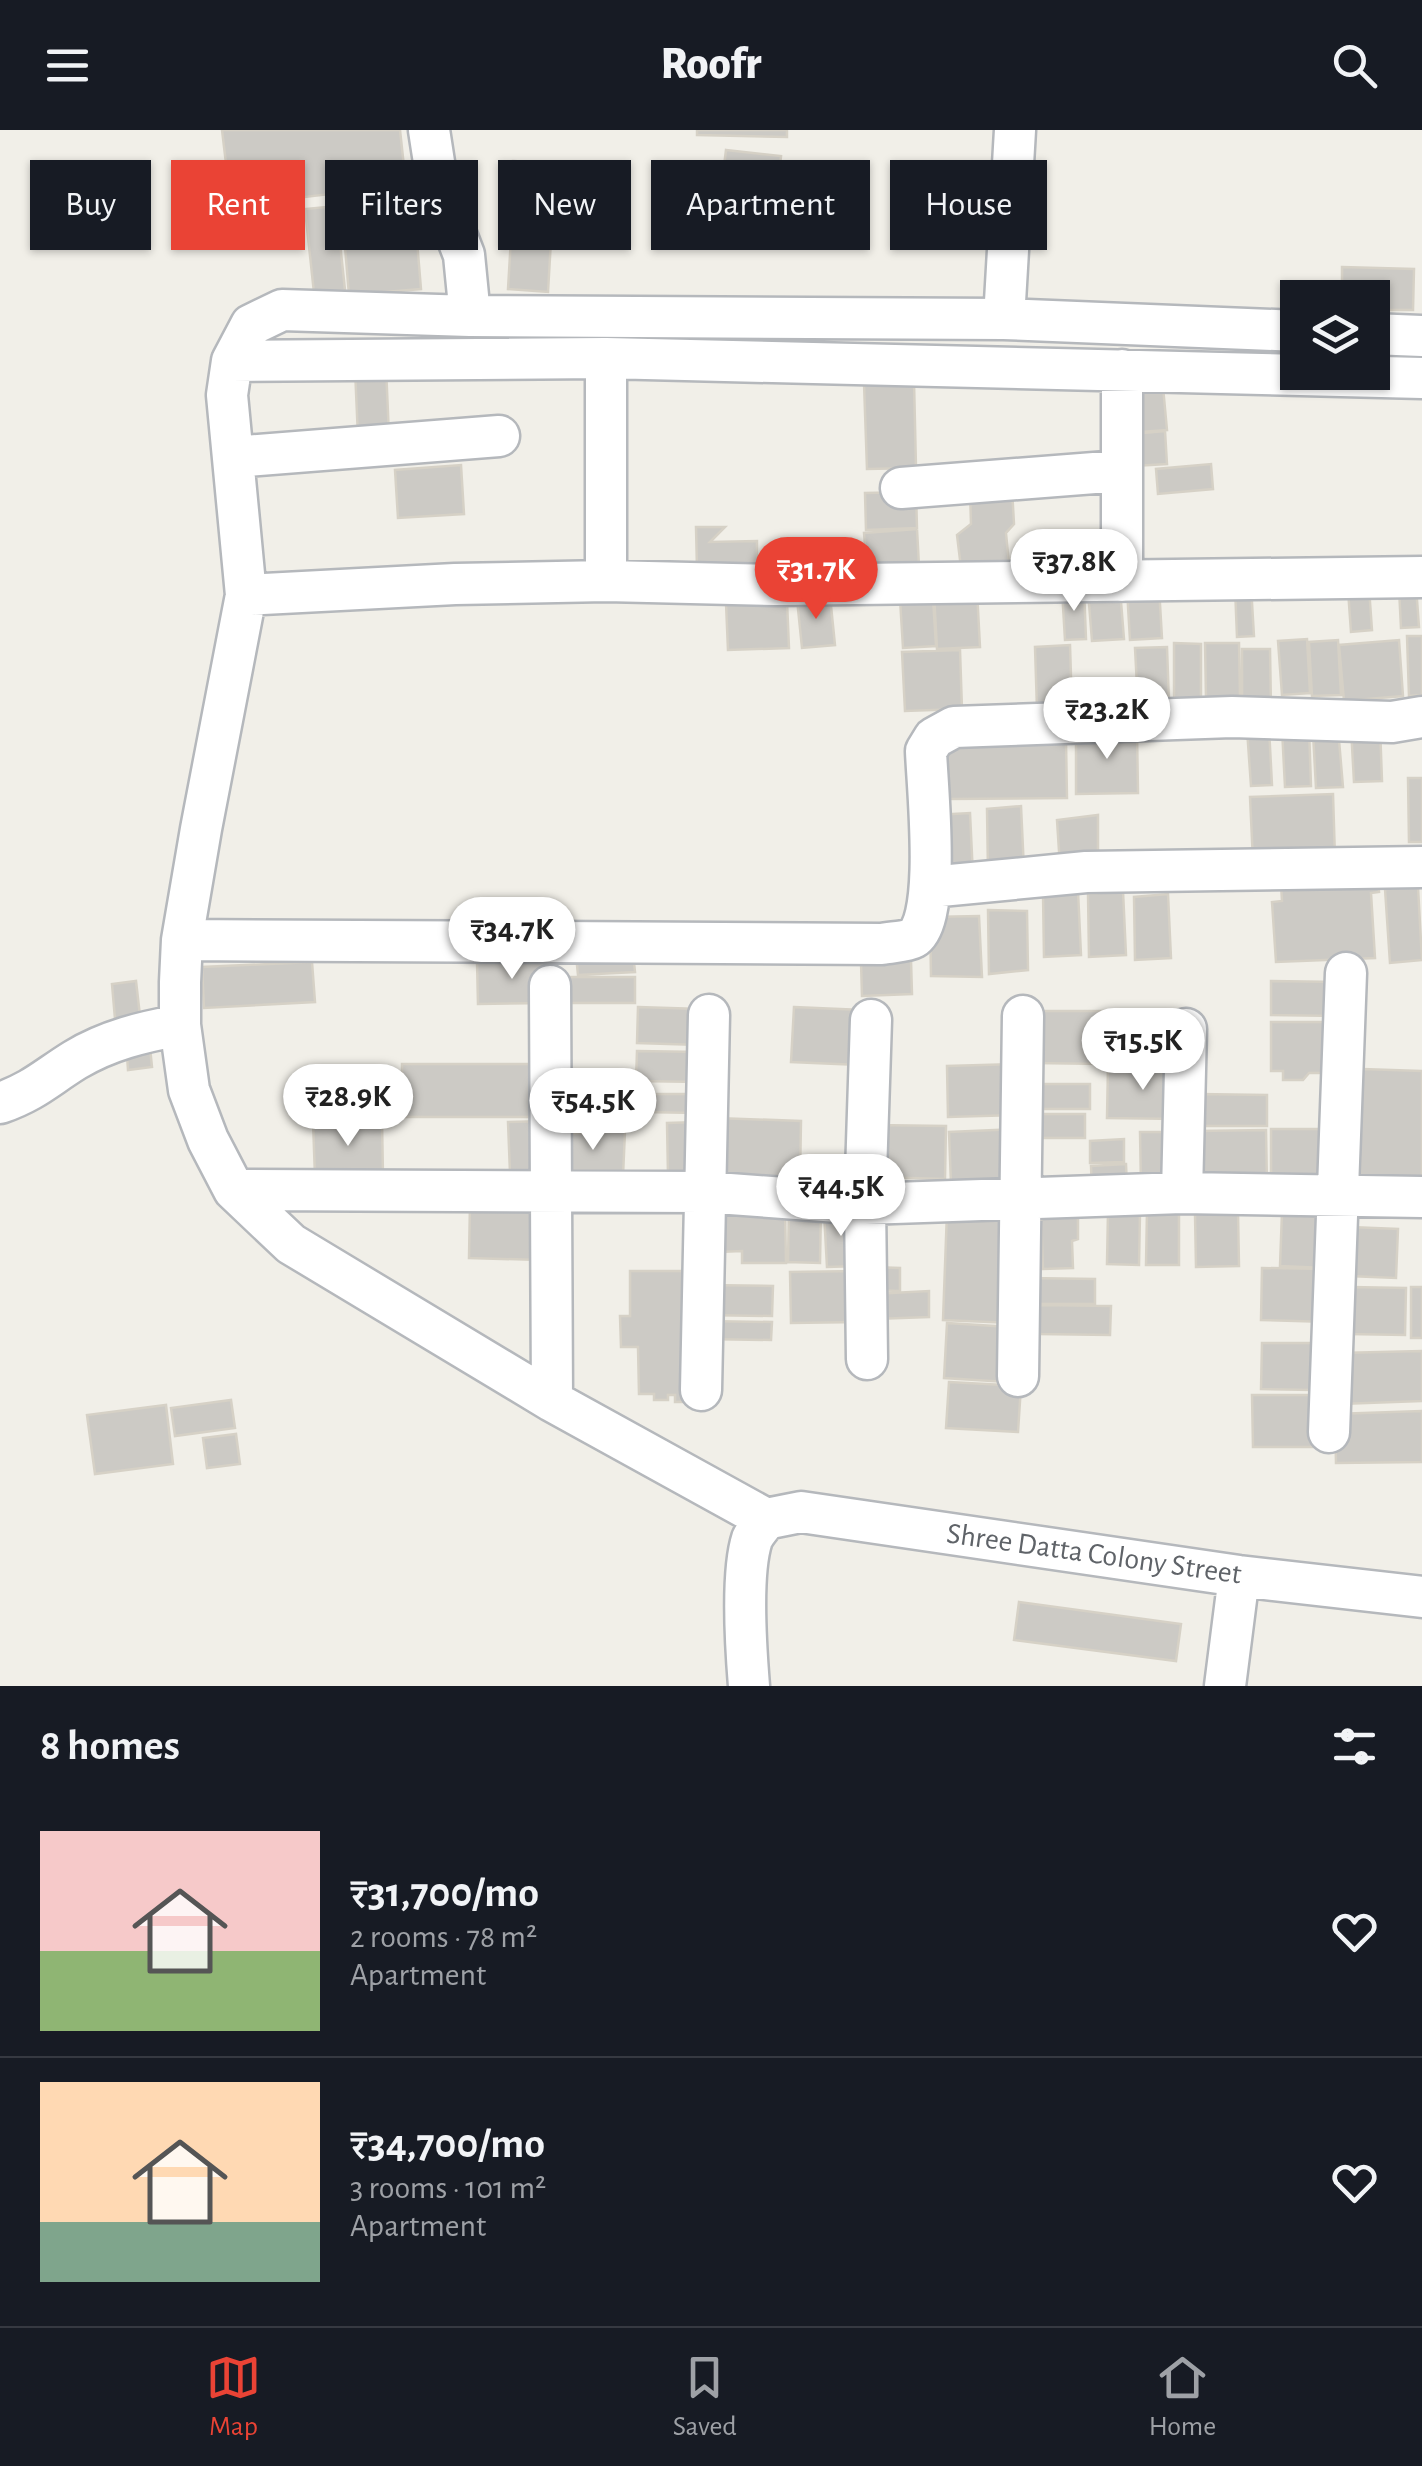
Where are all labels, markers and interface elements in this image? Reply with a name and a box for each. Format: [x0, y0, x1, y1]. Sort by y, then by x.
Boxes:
icon: menu [40, 38, 95, 93]
icon: search [1327, 38, 1382, 93]
text: Roofr [660, 42, 762, 87]
chip: Buy [30, 160, 151, 250]
chip: Rent [171, 160, 305, 250]
chip: Filters [325, 160, 478, 250]
chip: New [498, 160, 631, 250]
chip: Apartment [651, 160, 870, 250]
chip: House [890, 160, 1047, 250]
map controls [1280, 280, 1390, 390]
button: layers [1280, 280, 1390, 390]
pin: ₹37.8K [993, 529, 1155, 614]
pin: ₹31.7K [735, 537, 897, 622]
text: ₹37.8K [1033, 545, 1115, 577]
text: ₹31.7K [777, 553, 855, 585]
pin: ₹23.2K [1026, 677, 1188, 762]
text: ₹23.2K [1065, 693, 1149, 725]
pin: ₹34.7K [431, 897, 593, 982]
text: ₹34.7K [470, 913, 554, 945]
pin: ₹15.5K [1062, 1008, 1224, 1093]
text: ₹15.5K [1104, 1024, 1182, 1056]
pin: ₹28.9K [267, 1064, 429, 1149]
pin: ₹54.5K [512, 1068, 674, 1153]
text: ₹28.9K [305, 1080, 391, 1112]
text: ₹54.5K [551, 1084, 635, 1116]
pin: ₹44.5K [760, 1154, 922, 1239]
text: ₹44.5K [798, 1170, 884, 1202]
street label: Shree Datta Colony Street [945, 1518, 1244, 1590]
icon: filters [1327, 1719, 1382, 1774]
text: 8 homes [40, 1725, 180, 1767]
icon: home [120, 1871, 240, 1991]
text: ₹31,700/mo [350, 1872, 539, 1914]
icon: heart [1327, 1904, 1382, 1959]
text: 2 rooms · 78 m² [350, 1921, 537, 1953]
text: Apartment [350, 1959, 486, 1991]
icon: home [120, 2122, 240, 2242]
text: ₹34,700/mo [350, 2123, 545, 2165]
icon: heart [1327, 2155, 1382, 2210]
text: 3 rooms · 101 m² [350, 2172, 546, 2204]
text: Apartment [350, 2210, 486, 2242]
tab: Map [206, 2350, 261, 2444]
tab: Saved [673, 2350, 737, 2444]
tab: Home [1149, 2350, 1216, 2444]

